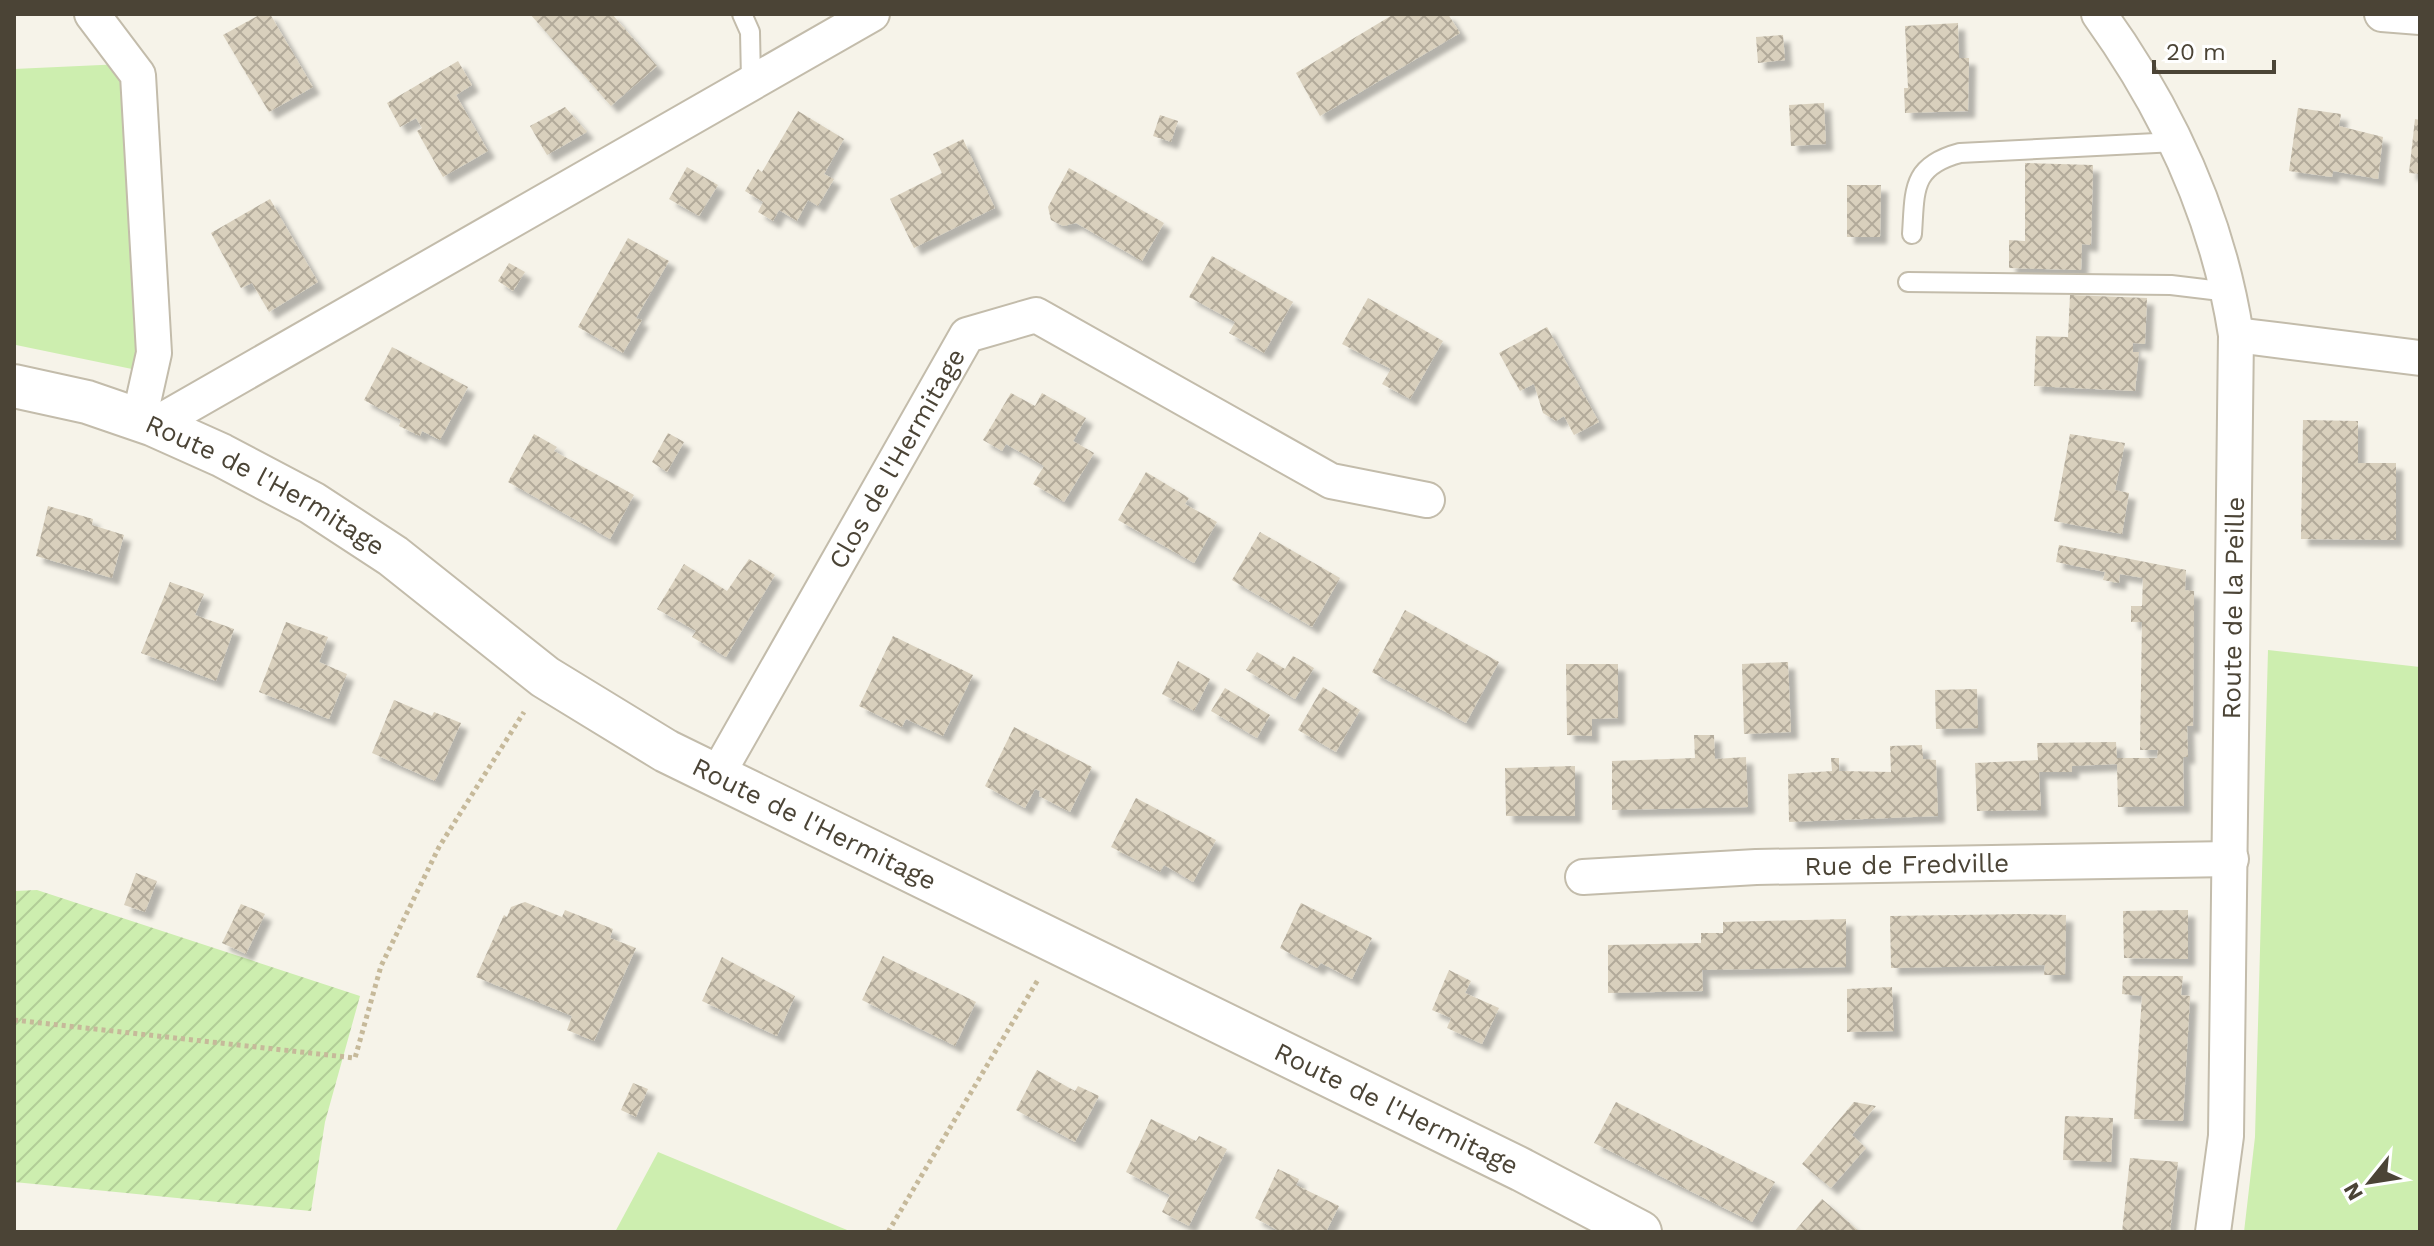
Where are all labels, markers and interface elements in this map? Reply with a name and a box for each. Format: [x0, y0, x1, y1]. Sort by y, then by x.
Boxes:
scale bar [2154, 24, 2274, 74]
text: 20 m [2166, 38, 2226, 66]
street label: Clos de l'Hermitage [822, 343, 971, 574]
street label: Route de l'Hermitage [141, 408, 390, 562]
street label: Route de la Peille [2216, 496, 2250, 720]
street label: Route de l'Hermitage [688, 751, 941, 896]
street label: Rue de Fredville [1804, 848, 2009, 881]
street label: Route de l'Hermitage [1270, 1036, 1523, 1181]
north arrow [2330, 1142, 2410, 1222]
text: N [2338, 1178, 2368, 1205]

